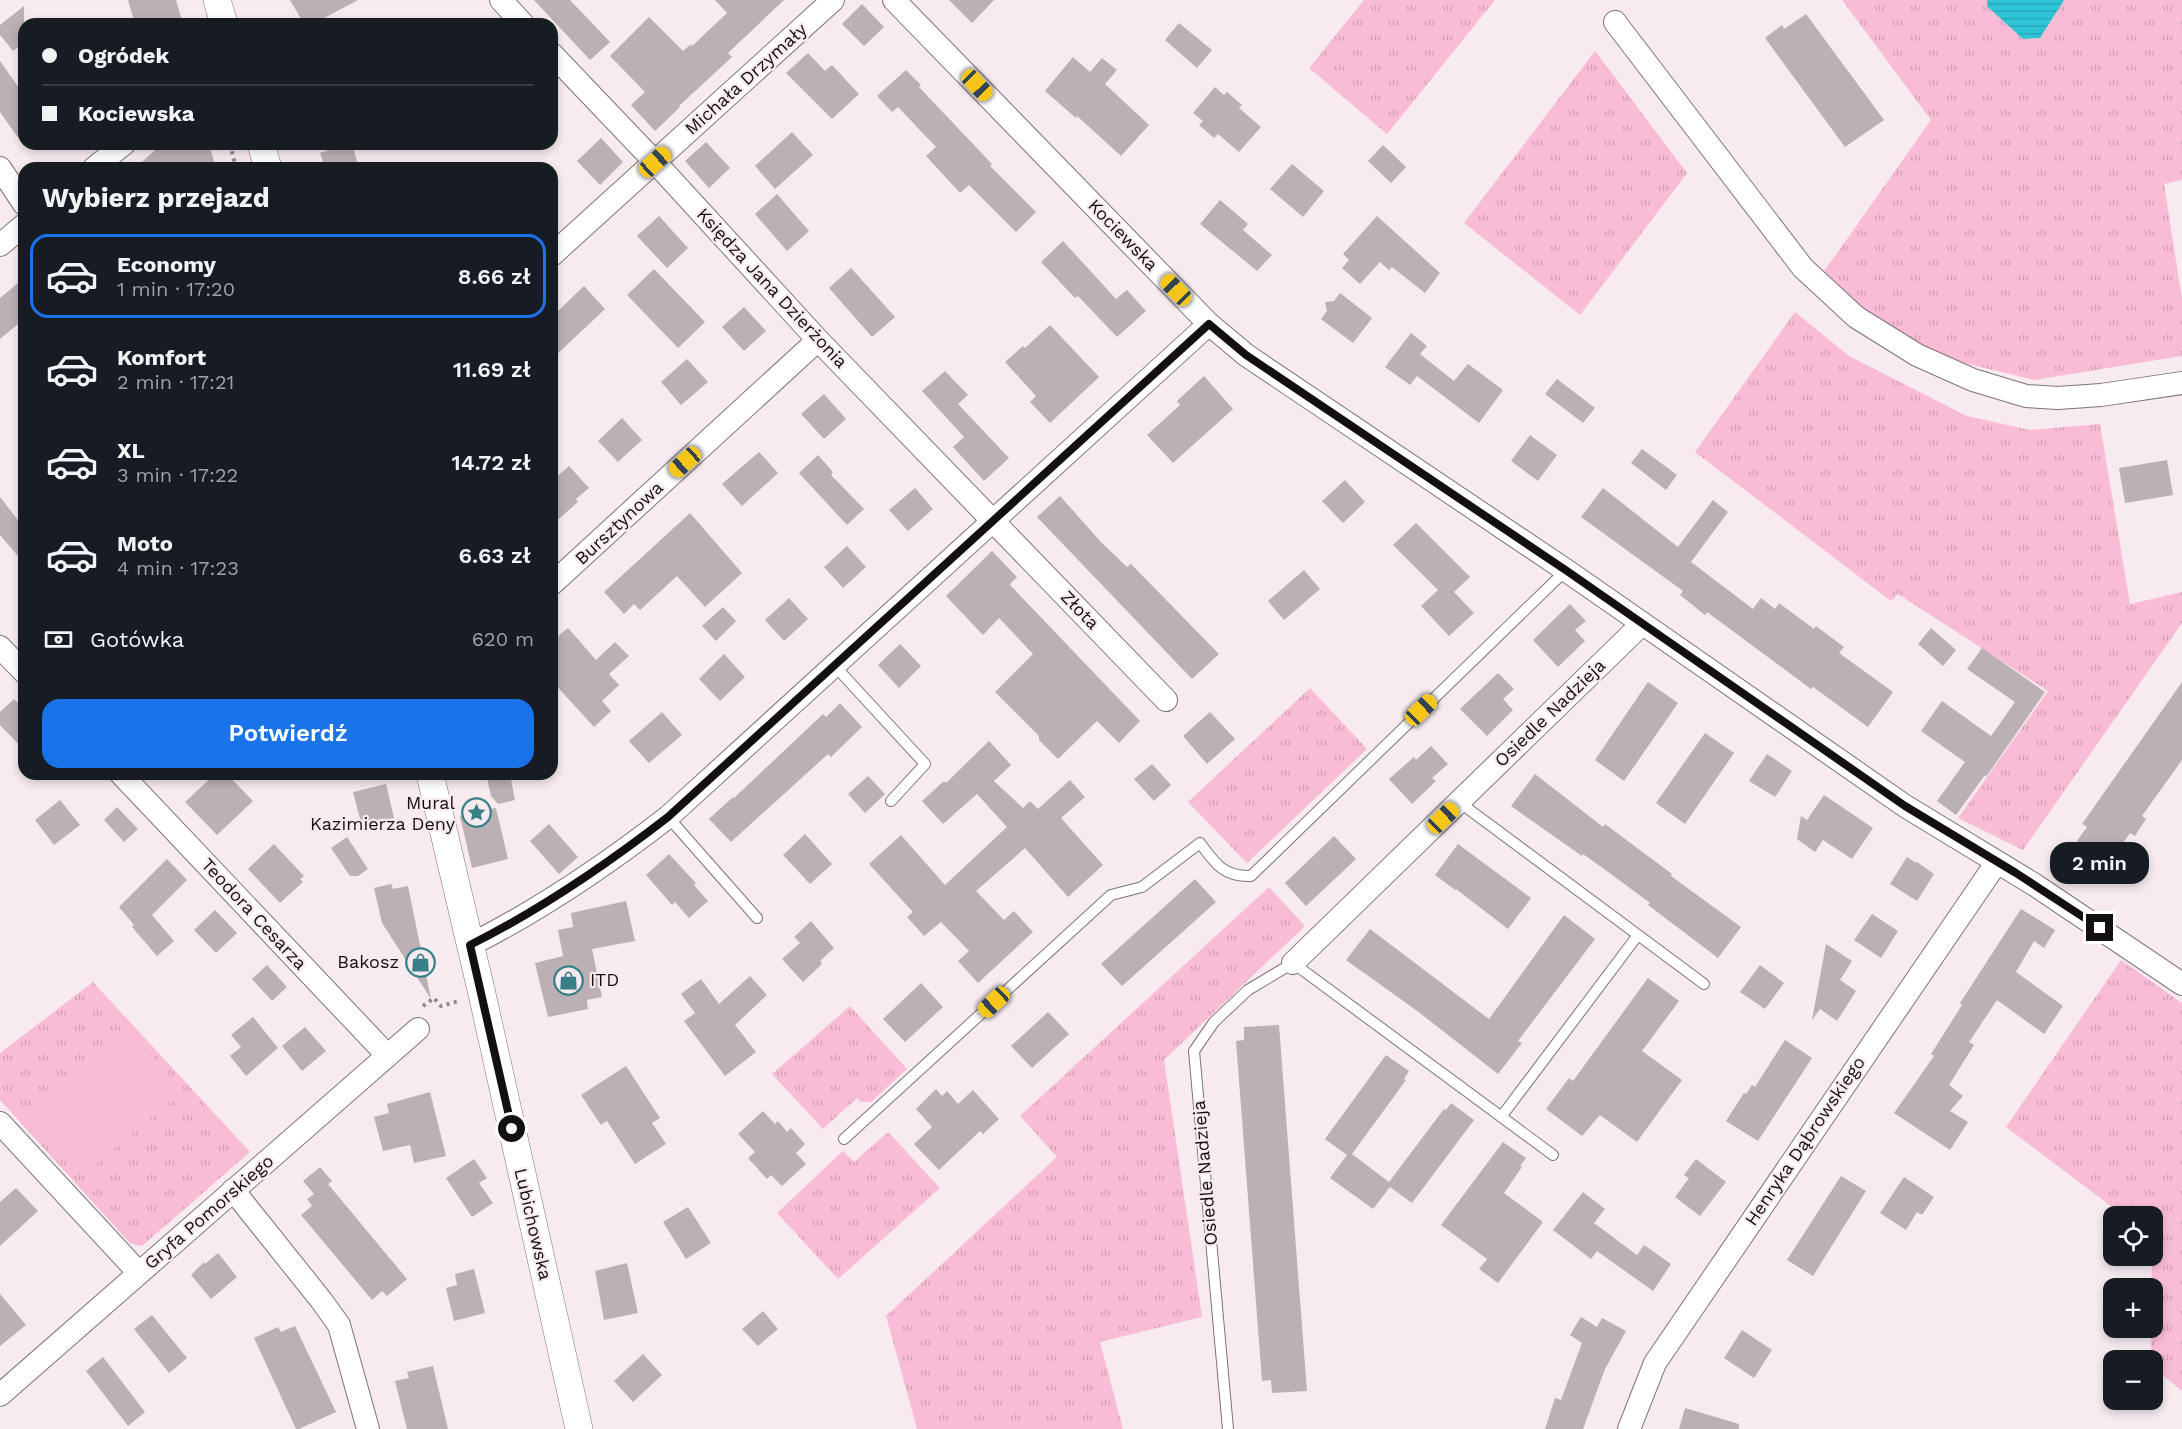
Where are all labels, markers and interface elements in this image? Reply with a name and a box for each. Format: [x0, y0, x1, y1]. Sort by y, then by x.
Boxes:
street label: Michała Drzymały [680, 18, 811, 139]
text: Ogródek [78, 43, 169, 68]
car [958, 66, 996, 104]
text: Kociewska [78, 101, 195, 126]
car [636, 143, 674, 181]
text: Wybierz przejazd [42, 182, 270, 214]
street label: Kociewska [1084, 194, 1163, 275]
street label: Księdza Jana Dzierżonia [693, 203, 852, 372]
icon: car [45, 249, 99, 303]
text: Economy [117, 252, 216, 277]
text: 8.66 zł [458, 264, 531, 289]
car [1157, 271, 1195, 309]
text: 1 min · 17:20 [117, 277, 235, 301]
icon: car [45, 342, 99, 396]
text: Komfort [117, 345, 206, 370]
text: 11.69 zł [453, 357, 531, 382]
text: 2 min · 17:21 [117, 370, 234, 394]
icon: car [45, 435, 99, 489]
text: XL [117, 438, 145, 463]
car [666, 443, 704, 481]
text: 14.72 zł [451, 450, 531, 475]
text: 3 min · 17:22 [117, 463, 238, 487]
street label: Bursztynowa [570, 477, 667, 569]
icon: car [45, 528, 99, 582]
text: Moto [117, 531, 173, 556]
text: 6.63 zł [458, 543, 531, 568]
text: 4 min · 17:23 [117, 556, 239, 580]
street label: Złota [1057, 586, 1104, 633]
icon: cash [42, 623, 75, 656]
text: Gotówka [90, 627, 184, 652]
text: 620 m [472, 627, 534, 651]
street label: Osiedle Nadzieja [1490, 654, 1609, 771]
car [1402, 691, 1440, 729]
button: Potwierdź [42, 699, 534, 768]
place label: Mural Kazimierza Deny [310, 792, 456, 834]
place icon: Mural Kazimierza Deny [460, 797, 492, 829]
car [1424, 799, 1462, 837]
callout: 2 min [2050, 841, 2150, 883]
text: 2 min [2072, 851, 2127, 875]
street label: Teodora Cesarza [197, 854, 311, 974]
route end [2086, 914, 2113, 941]
shop icon: Bakosz [404, 946, 436, 978]
place label: Bakosz [337, 951, 399, 972]
shop icon: ITD [553, 964, 585, 996]
place label: ITD [590, 969, 619, 990]
car [975, 983, 1013, 1021]
street label: Henryka Dąbrowskiego [1740, 1052, 1869, 1229]
street label: Osiedle Nadzieja [1188, 1100, 1221, 1247]
route start [498, 1115, 525, 1142]
street label: Gryfa Pomorskiego [140, 1150, 277, 1273]
street label: Lubichowska [510, 1166, 557, 1282]
map controls [2103, 1206, 2163, 1410]
button: locate [2103, 1206, 2163, 1266]
button: + [2103, 1278, 2163, 1338]
button: − [2103, 1350, 2163, 1410]

